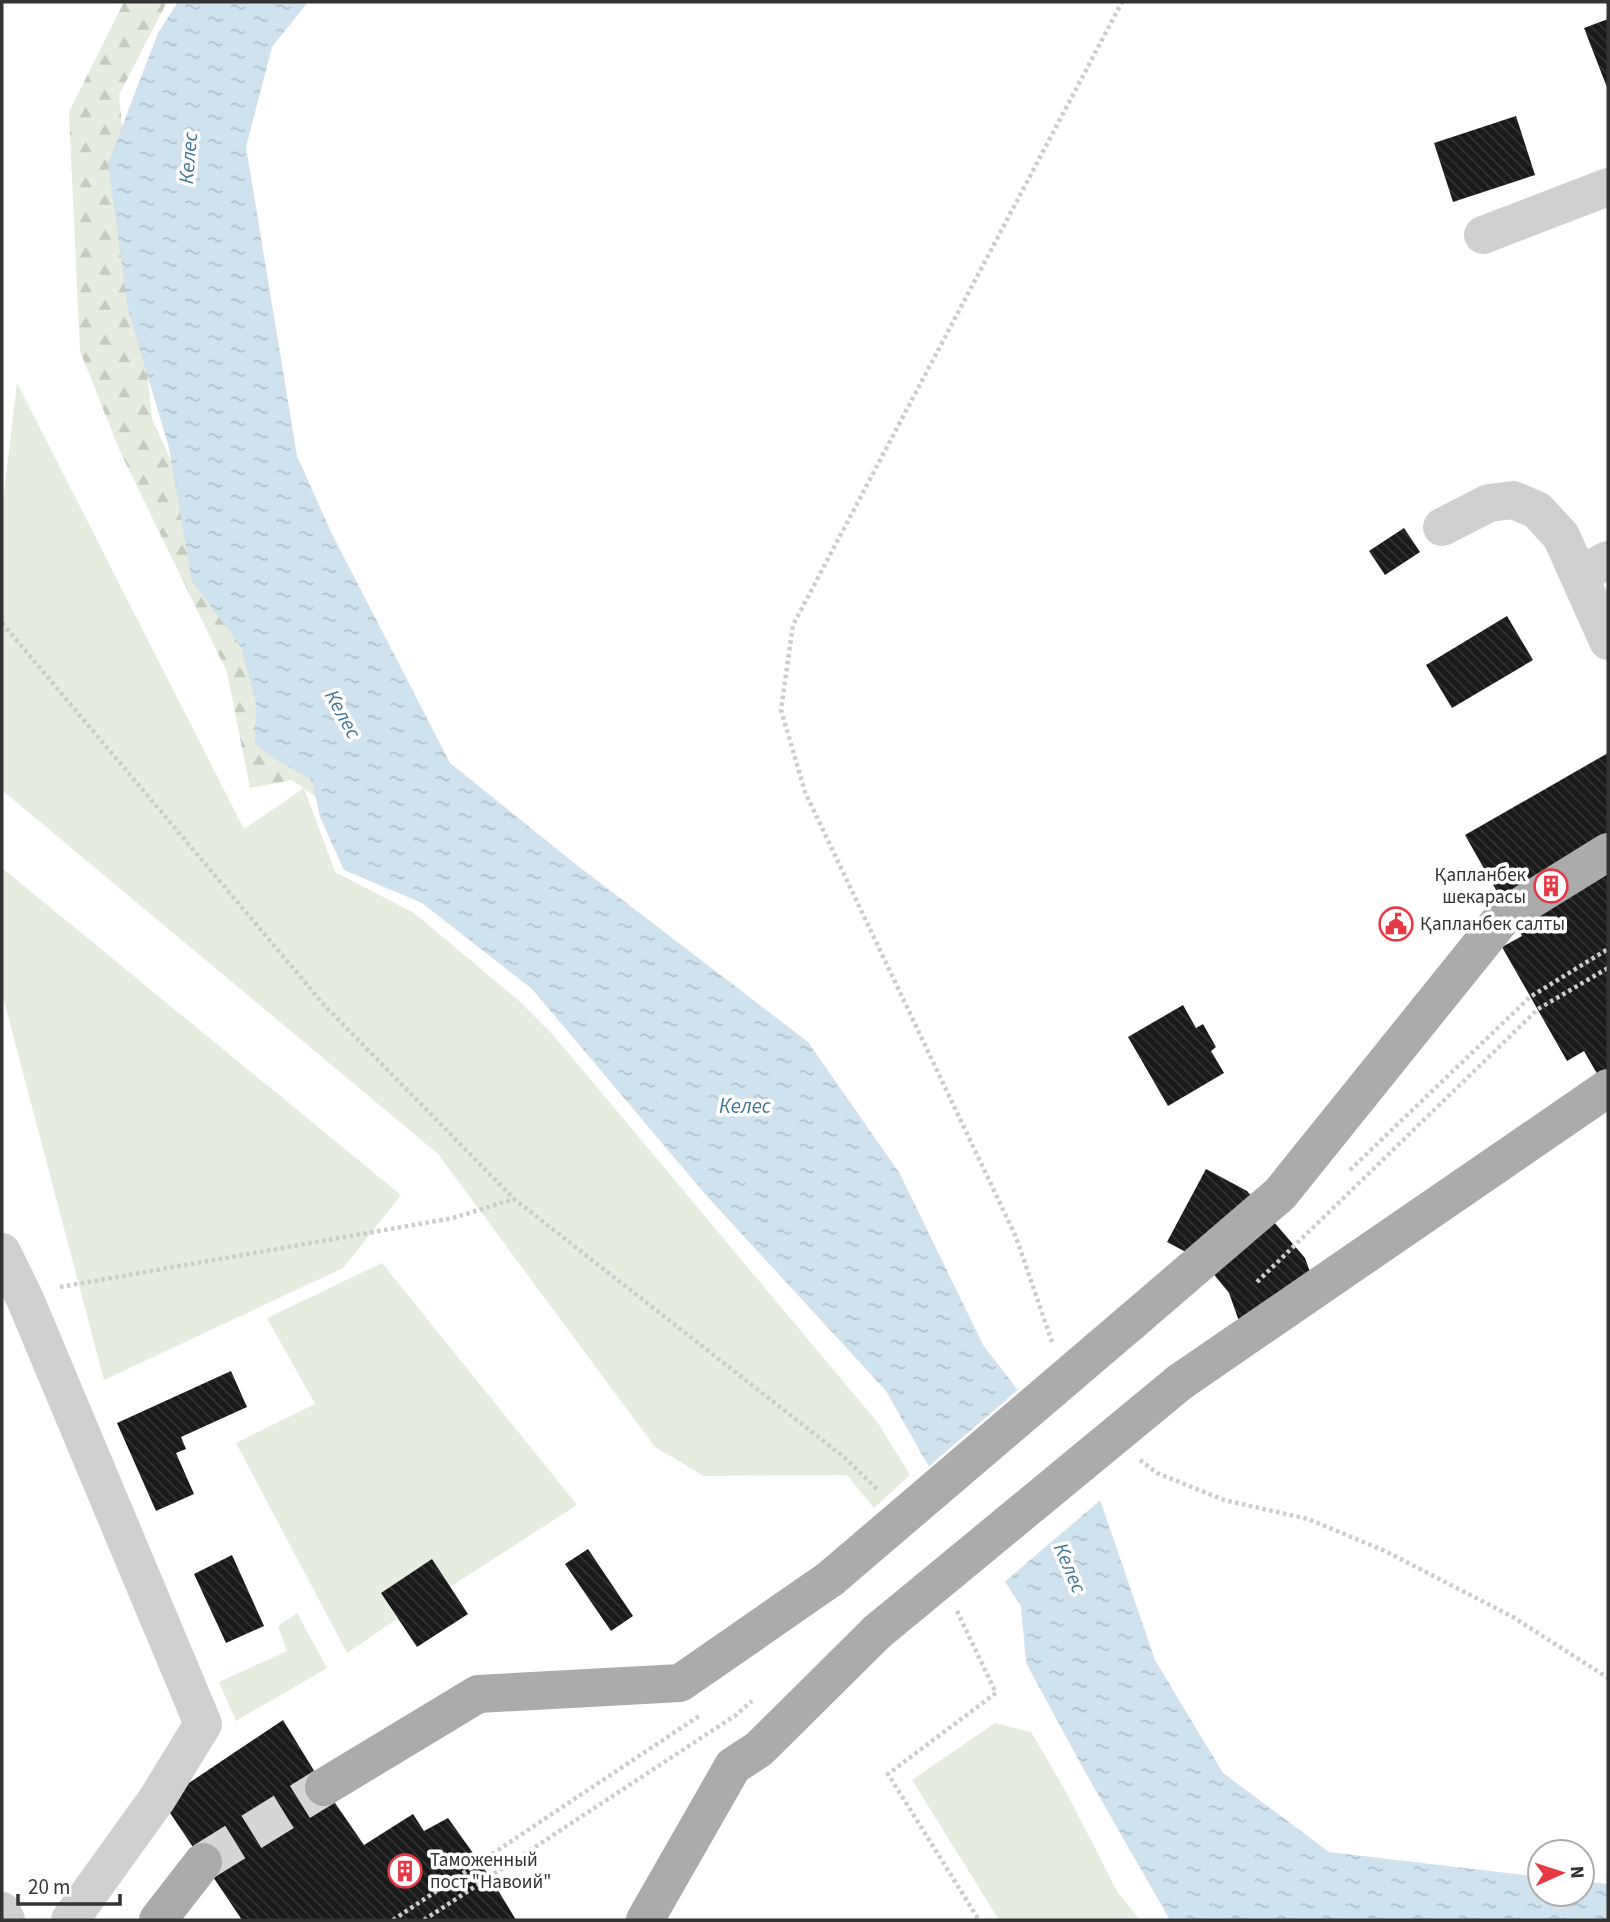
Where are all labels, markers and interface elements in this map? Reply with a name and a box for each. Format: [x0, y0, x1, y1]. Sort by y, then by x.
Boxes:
water label: Келес [171, 130, 205, 185]
water label: Келес [317, 684, 369, 745]
place label: Қапланбек шекарасы [1434, 862, 1527, 911]
building icon: Қапланбек шекарасы [1532, 867, 1570, 905]
public building icon: Қапланбек салты [1377, 905, 1415, 943]
place label: Қапланбек салты [1420, 911, 1565, 938]
water label: Келес [719, 1091, 772, 1121]
water label: Келес [1046, 1538, 1094, 1599]
north arrow [1526, 1838, 1596, 1908]
place label: Таможенный пост "Навоий" [430, 1847, 551, 1896]
building icon: Таможенный пост "Навоий" [386, 1852, 424, 1890]
scale bar [18, 1862, 119, 1906]
text: N [1563, 1865, 1590, 1879]
text: 20 m [28, 1872, 70, 1902]

